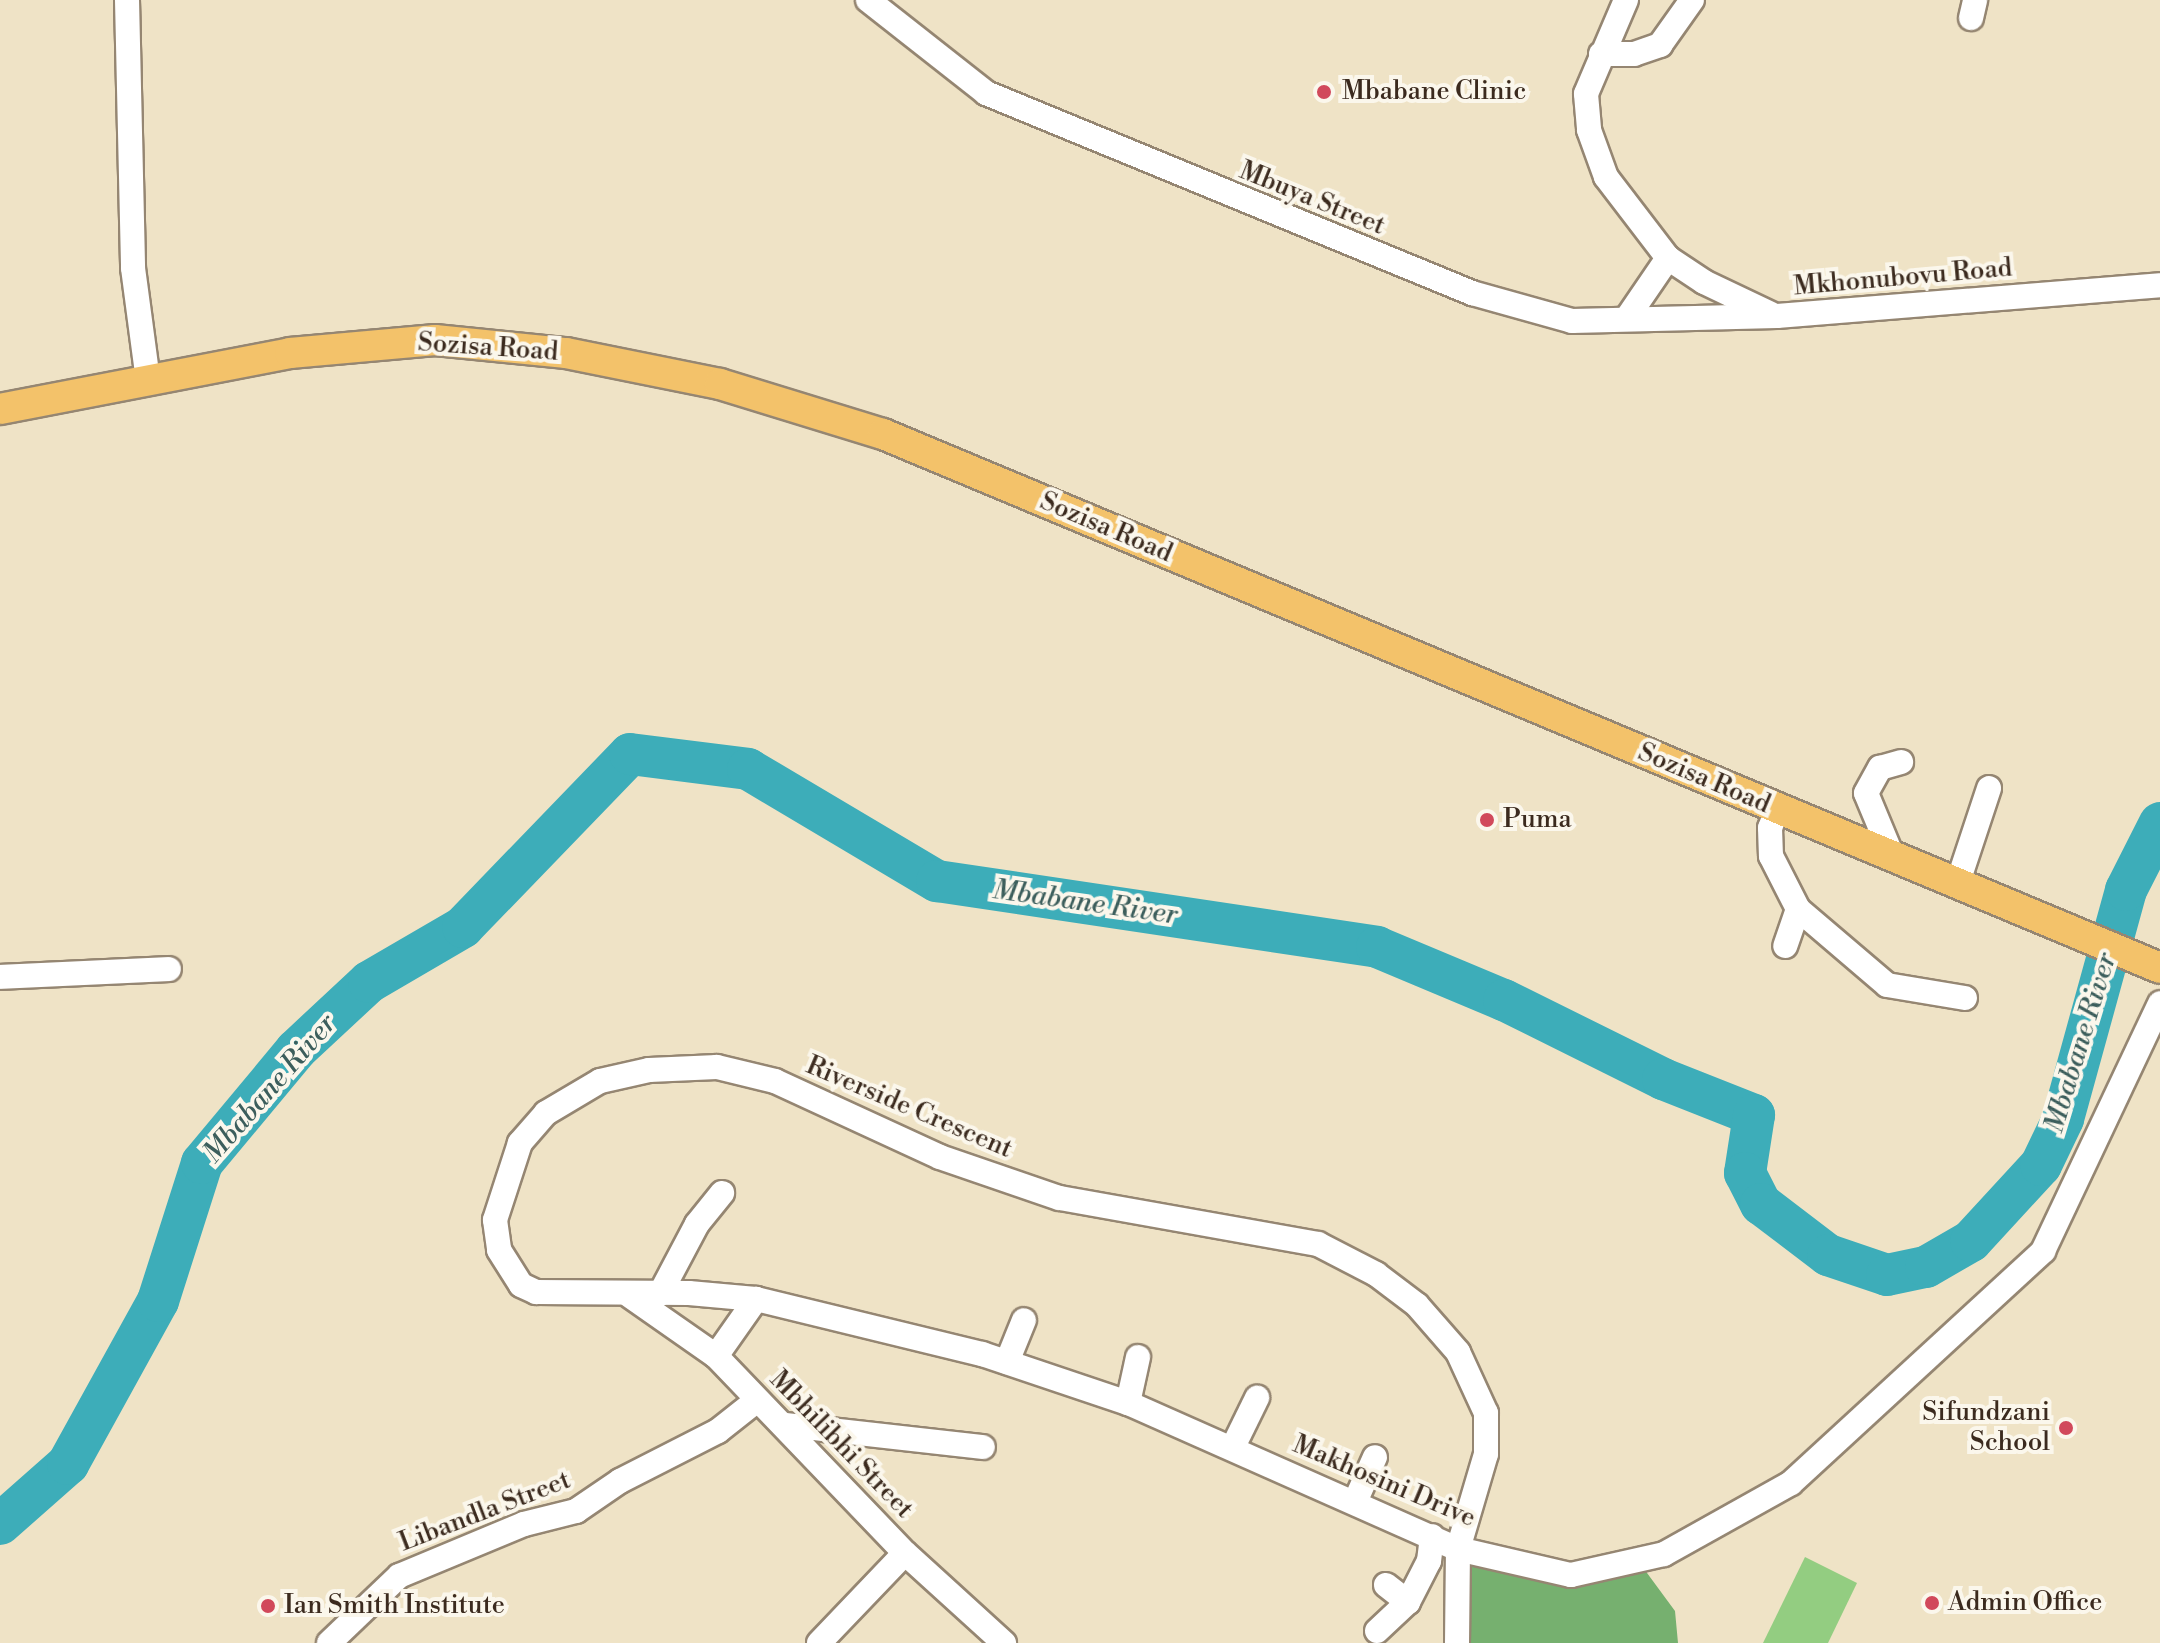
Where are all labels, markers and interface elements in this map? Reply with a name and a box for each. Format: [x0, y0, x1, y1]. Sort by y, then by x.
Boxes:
place label: Mbabane Clinic [1342, 76, 1526, 108]
marker: Mbabane Clinic [1313, 81, 1335, 103]
street label: Mbuya Street [1235, 156, 1389, 242]
street label: Mkhonubovu Road [1792, 253, 2014, 303]
street label: Sozisa Road [417, 328, 559, 368]
street label: Sozisa Road [1035, 486, 1177, 570]
street label: Sozisa Road [1633, 737, 1775, 821]
place label: Puma [1503, 804, 1572, 836]
marker: Puma [1478, 811, 1496, 829]
water label: Mbabane River [990, 873, 1180, 933]
water label: Mbabane River [2038, 949, 2124, 1137]
water label: Mbabane River [196, 1008, 344, 1170]
street label: Riverside Crescent [801, 1050, 1017, 1166]
street label: Mbhilibhi Street [763, 1365, 919, 1525]
place label: Sifundzani School [1922, 1397, 2050, 1458]
marker: Sifundzani School [2057, 1419, 2075, 1437]
street label: Makhosini Drive [1288, 1429, 1480, 1535]
street label: Libandla Street [395, 1465, 575, 1559]
place label: Admin Office [1948, 1587, 2102, 1619]
place label: Ian Smith Institute [284, 1590, 505, 1622]
marker: Admin Office [1923, 1594, 1941, 1612]
marker: Ian Smith Institute [259, 1597, 277, 1615]

